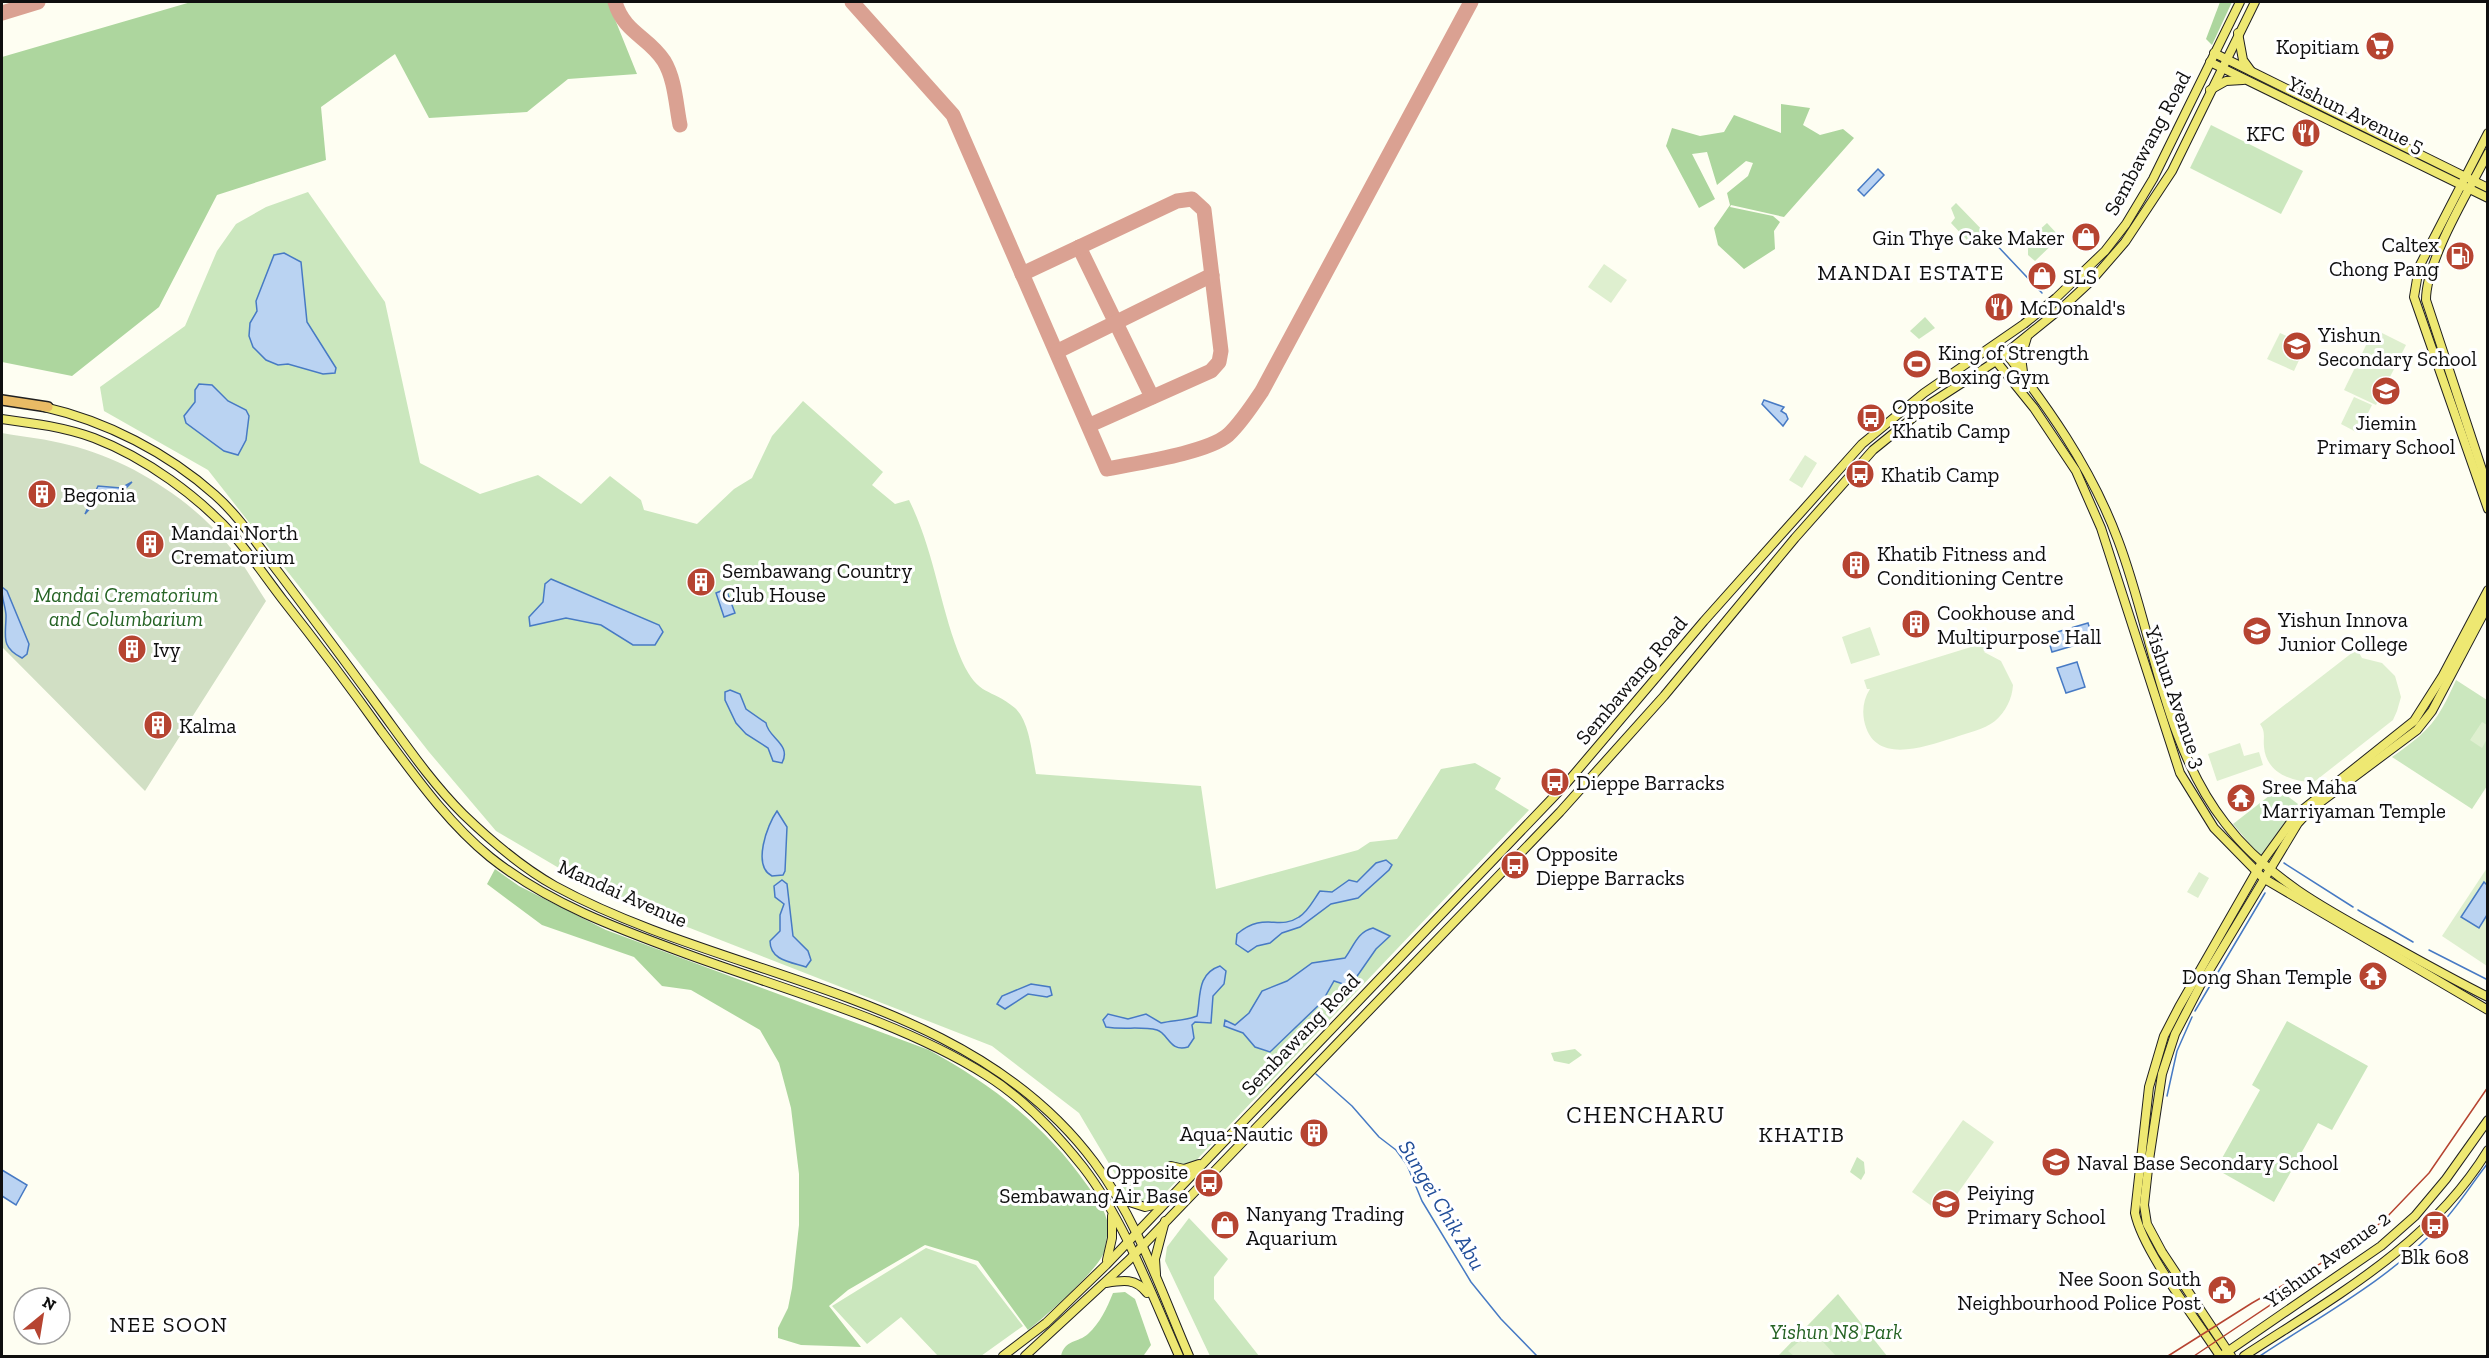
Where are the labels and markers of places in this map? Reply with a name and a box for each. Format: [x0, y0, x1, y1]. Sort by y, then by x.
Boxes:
supermarket icon: Kopitiam [2364, 30, 2396, 62]
place label: Kopitiam [2276, 34, 2359, 59]
restaurant icon: KFC [2290, 117, 2322, 149]
place label: KFC [2246, 121, 2285, 146]
shop icon: Gin Thye Cake Maker [2070, 221, 2102, 253]
place label: Gin Thye Cake Maker [1872, 225, 2065, 250]
place label: Caltex Chong Pang [2329, 232, 2439, 281]
fuel station icon: Caltex Chong Pang [2444, 240, 2476, 272]
shop icon: SLS [2026, 260, 2058, 292]
place label: SLS [2063, 264, 2097, 289]
restaurant icon: McDonald's [1983, 291, 2015, 323]
place label: McDonald's [2020, 295, 2125, 320]
place label: Yishun Secondary School [2317, 322, 2477, 371]
school or university icon: Yishun Secondary School [2281, 330, 2313, 362]
place label: King of Strength Boxing Gym [1938, 340, 2089, 389]
sports icon: King of Strength Boxing Gym [1901, 348, 1933, 380]
school or university icon: Jiemin Primary School [2370, 375, 2402, 407]
place label: Opposite Khatib Camp [1892, 394, 2010, 443]
bus stop icon: Opposite Khatib Camp [1855, 402, 1887, 434]
place label: Jiemin Primary School [2317, 410, 2456, 459]
bus stop icon: Khatib Camp [1844, 458, 1876, 490]
place label: Khatib Camp [1881, 462, 1999, 487]
building icon: Begonia [26, 478, 58, 510]
place label: Begonia [63, 482, 136, 507]
place label: Mandai North Crematorium [171, 520, 298, 569]
building icon: Mandai North Crematorium [134, 528, 166, 560]
place label: Khatib Fitness and Conditioning Centre [1877, 541, 2064, 590]
building icon: Khatib Fitness and Conditioning Centre [1840, 549, 1872, 581]
place label: Sembawang Country Club House [722, 558, 912, 607]
building icon: Sembawang Country Club House [685, 566, 717, 598]
place label: Cookhouse and Multipurpose Hall [1937, 600, 2102, 649]
place label: Yishun Innova Junior College [2277, 607, 2408, 656]
building icon: Cookhouse and Multipurpose Hall [1900, 608, 1932, 640]
school or university icon: Yishun Innova Junior College [2241, 615, 2273, 647]
building icon: Ivy [116, 633, 148, 665]
place label: Ivy [153, 637, 181, 662]
building icon: Kalma [142, 709, 174, 741]
place label: Kalma [179, 713, 236, 738]
bus stop icon: Dieppe Barracks [1539, 766, 1571, 798]
place label: Dieppe Barracks [1576, 770, 1725, 795]
place label: Sree Maha Marriyaman Temple [2262, 774, 2446, 823]
temple icon: Sree Maha Marriyaman Temple [2225, 782, 2257, 814]
place label: Opposite Dieppe Barracks [1536, 841, 1685, 890]
bus stop icon: Opposite Dieppe Barracks [1499, 849, 1531, 881]
temple icon: Dong Shan Temple [2357, 960, 2389, 992]
place label: Dong Shan Temple [2182, 964, 2352, 989]
building icon: Aqua-Nautic [1298, 1117, 1330, 1149]
place label: Aqua-Nautic [1180, 1121, 1293, 1146]
school or university icon: Naval Base Secondary School [2040, 1146, 2072, 1178]
place label: Naval Base Secondary School [2077, 1150, 2339, 1175]
place label: Opposite Sembawang Air Base [999, 1159, 1188, 1208]
bus stop icon: Opposite Sembawang Air Base [1193, 1167, 1225, 1199]
place label: Peiying Primary School [1967, 1180, 2106, 1229]
school or university icon: Peiying Primary School [1930, 1188, 1962, 1220]
place label: Nanyang Trading Aquarium [1246, 1201, 1405, 1250]
shop icon: Nanyang Trading Aquarium [1209, 1209, 1241, 1241]
bus stop icon: Blk 608 [2419, 1209, 2451, 1241]
place label: Blk 608 [2401, 1244, 2469, 1269]
place label: Nee Soon South Neighbourhood Police Post [1957, 1266, 2201, 1315]
public building icon: Nee Soon South Neighbourhood Police Post [2206, 1274, 2238, 1306]

